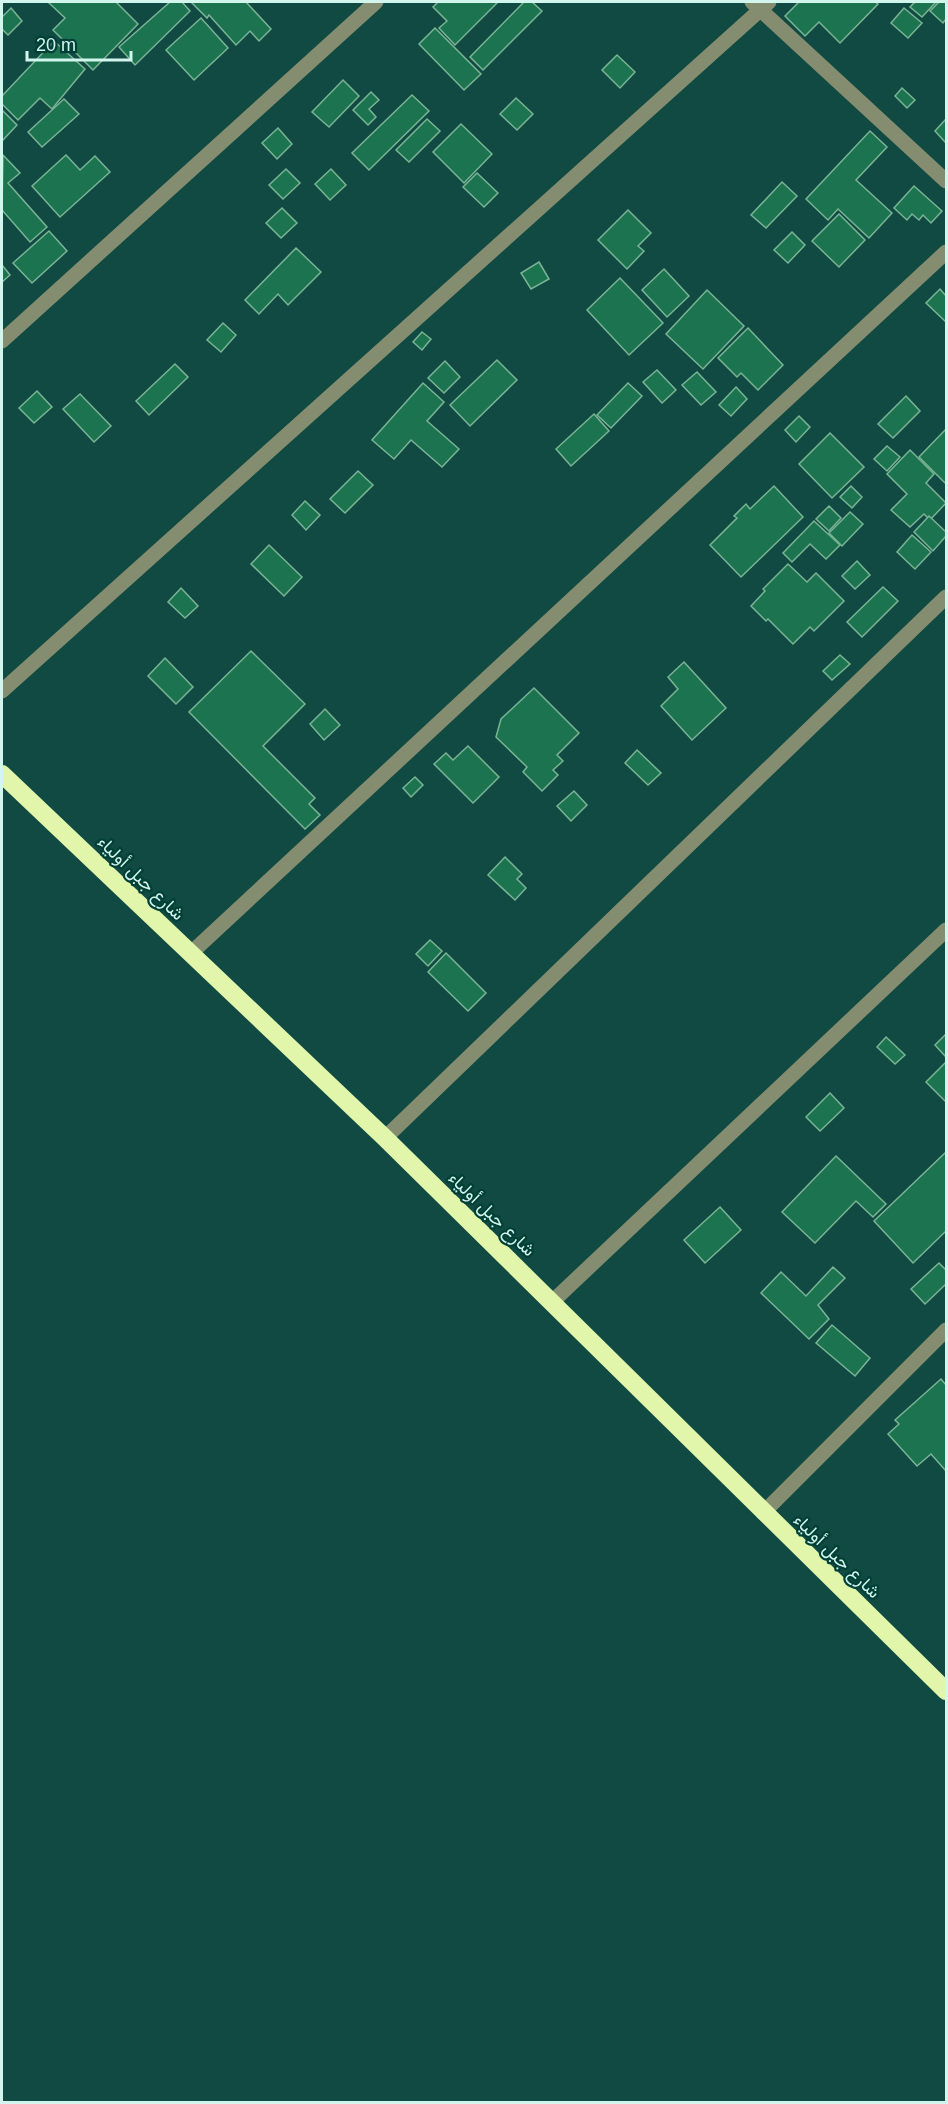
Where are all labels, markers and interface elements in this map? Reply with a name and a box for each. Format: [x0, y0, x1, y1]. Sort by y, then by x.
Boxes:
scale bar [27, 24, 130, 62]
text: 20 m [36, 35, 76, 55]
street label: شارع جبل أولياء [92, 832, 188, 926]
street label: شارع جبل أولياء [443, 1168, 539, 1262]
street label: شارع جبل أولياء [788, 1510, 884, 1604]

